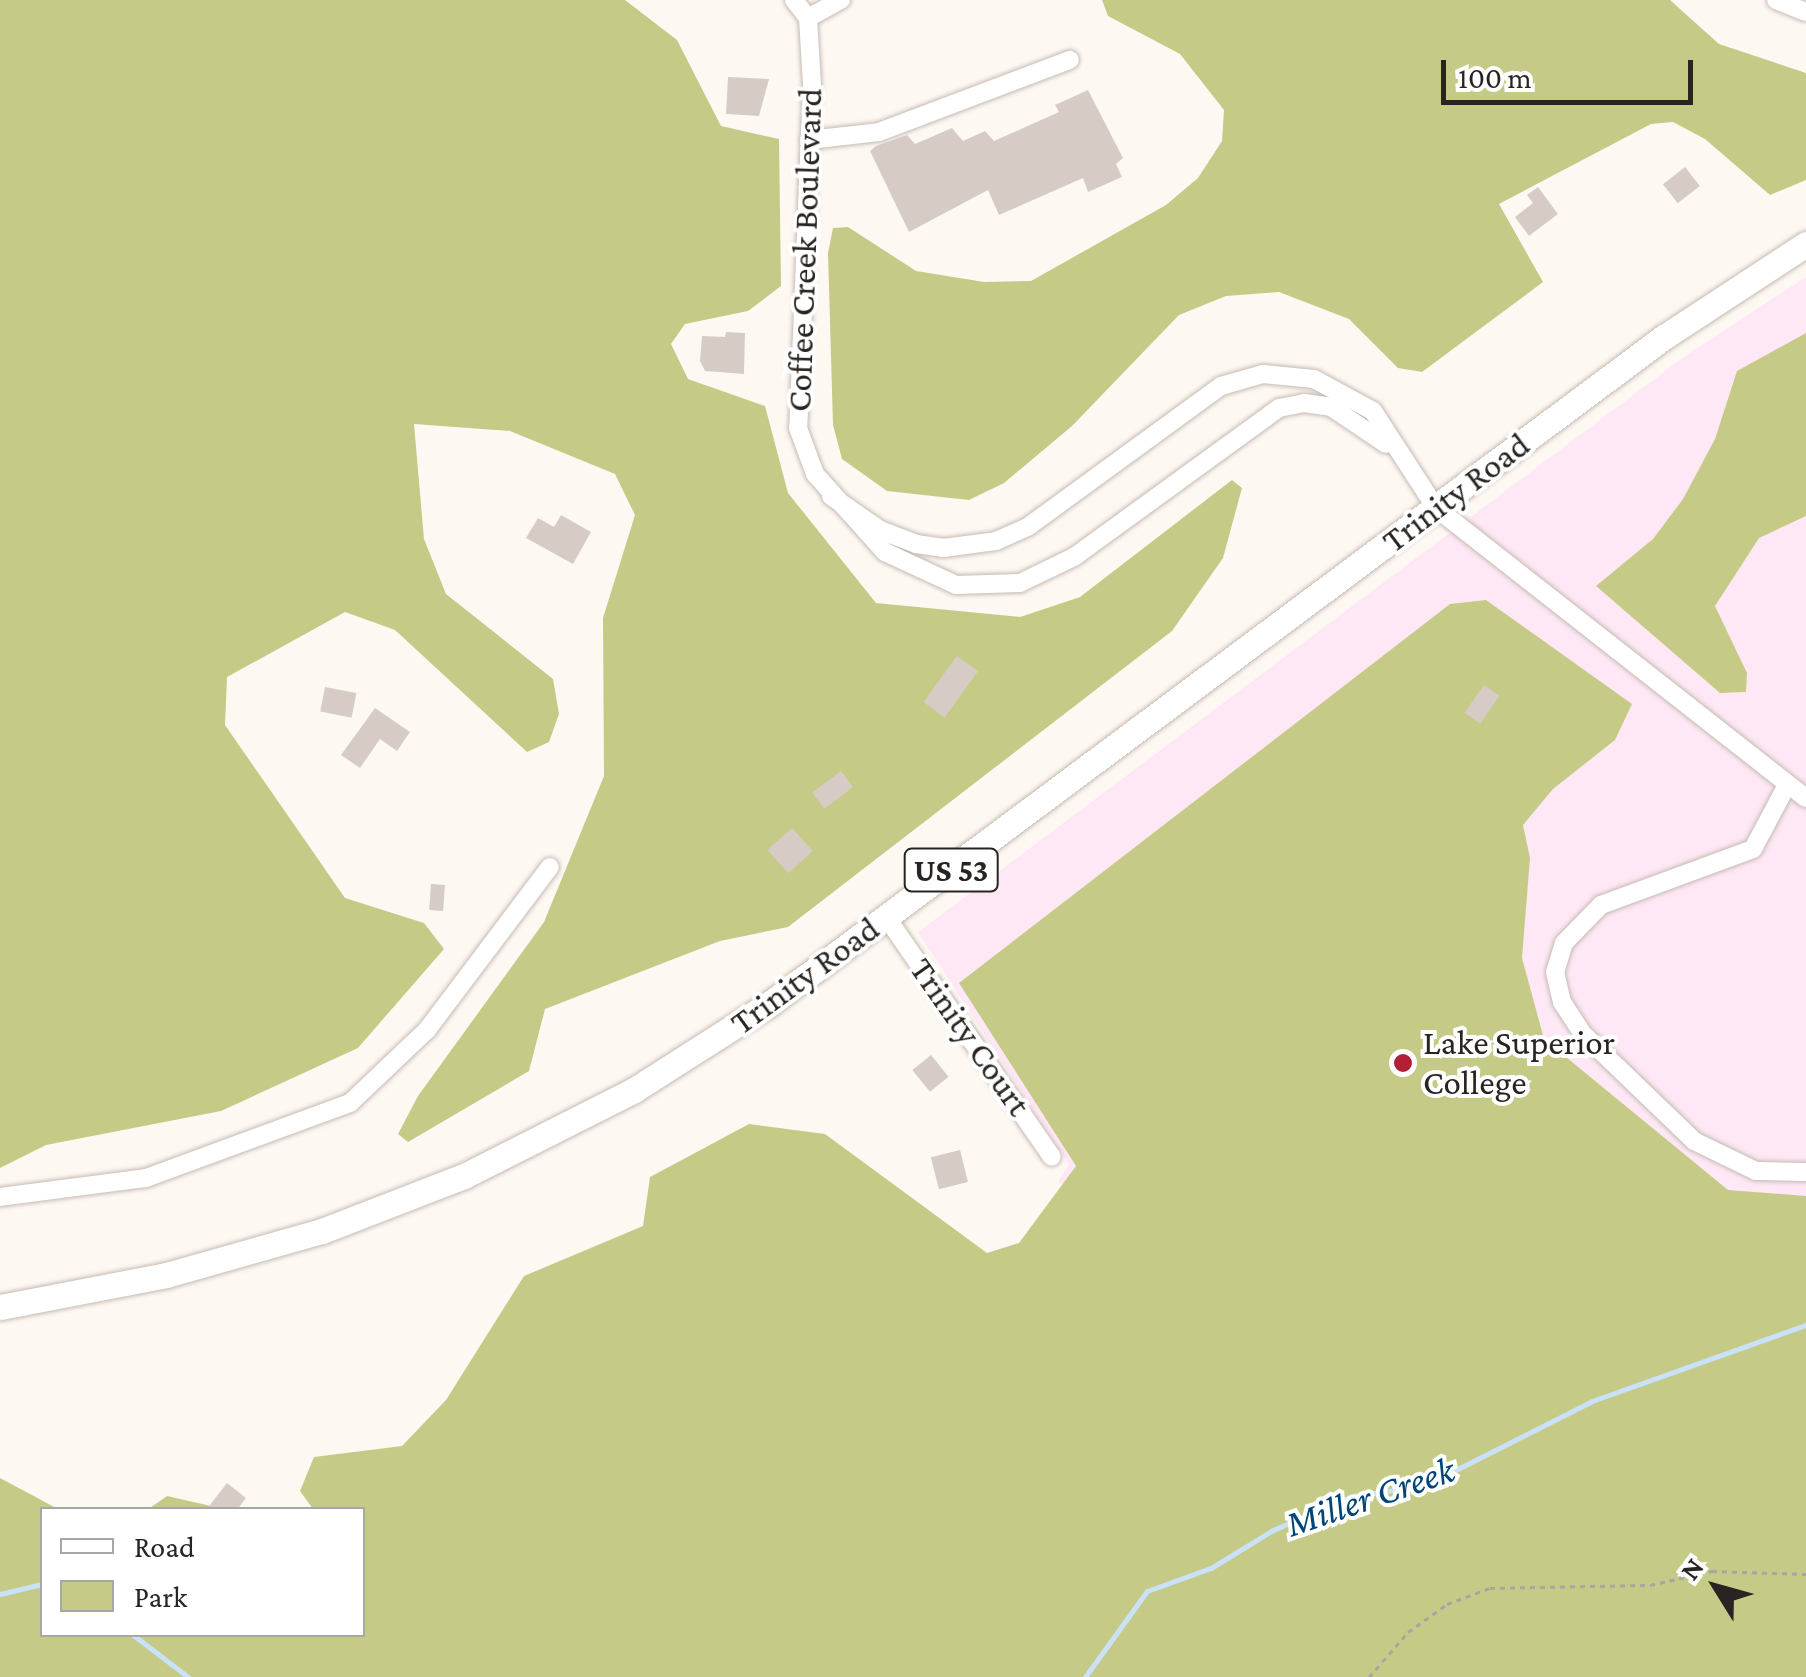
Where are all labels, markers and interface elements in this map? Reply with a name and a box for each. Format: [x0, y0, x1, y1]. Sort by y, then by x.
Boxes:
scale bar [1446, 40, 1698, 102]
text: 100 m [1458, 61, 1532, 94]
street label: Coffee Creek Boulevard [778, 87, 832, 413]
street label: Trinity Road [1374, 424, 1538, 562]
road number: US 53 [904, 843, 998, 897]
street label: Trinity Road [722, 908, 888, 1044]
street label: Trinity Court [900, 950, 1040, 1124]
place label: Lake Superior College [1423, 1022, 1615, 1104]
marker: Lake Superior College [1392, 1052, 1414, 1074]
water label: Miller Creek [1280, 1447, 1460, 1547]
legend [40, 1507, 365, 1637]
text: Road [134, 1530, 195, 1563]
north arrow [1666, 1537, 1766, 1637]
text: N [1674, 1552, 1710, 1586]
text: Park [134, 1580, 187, 1613]

